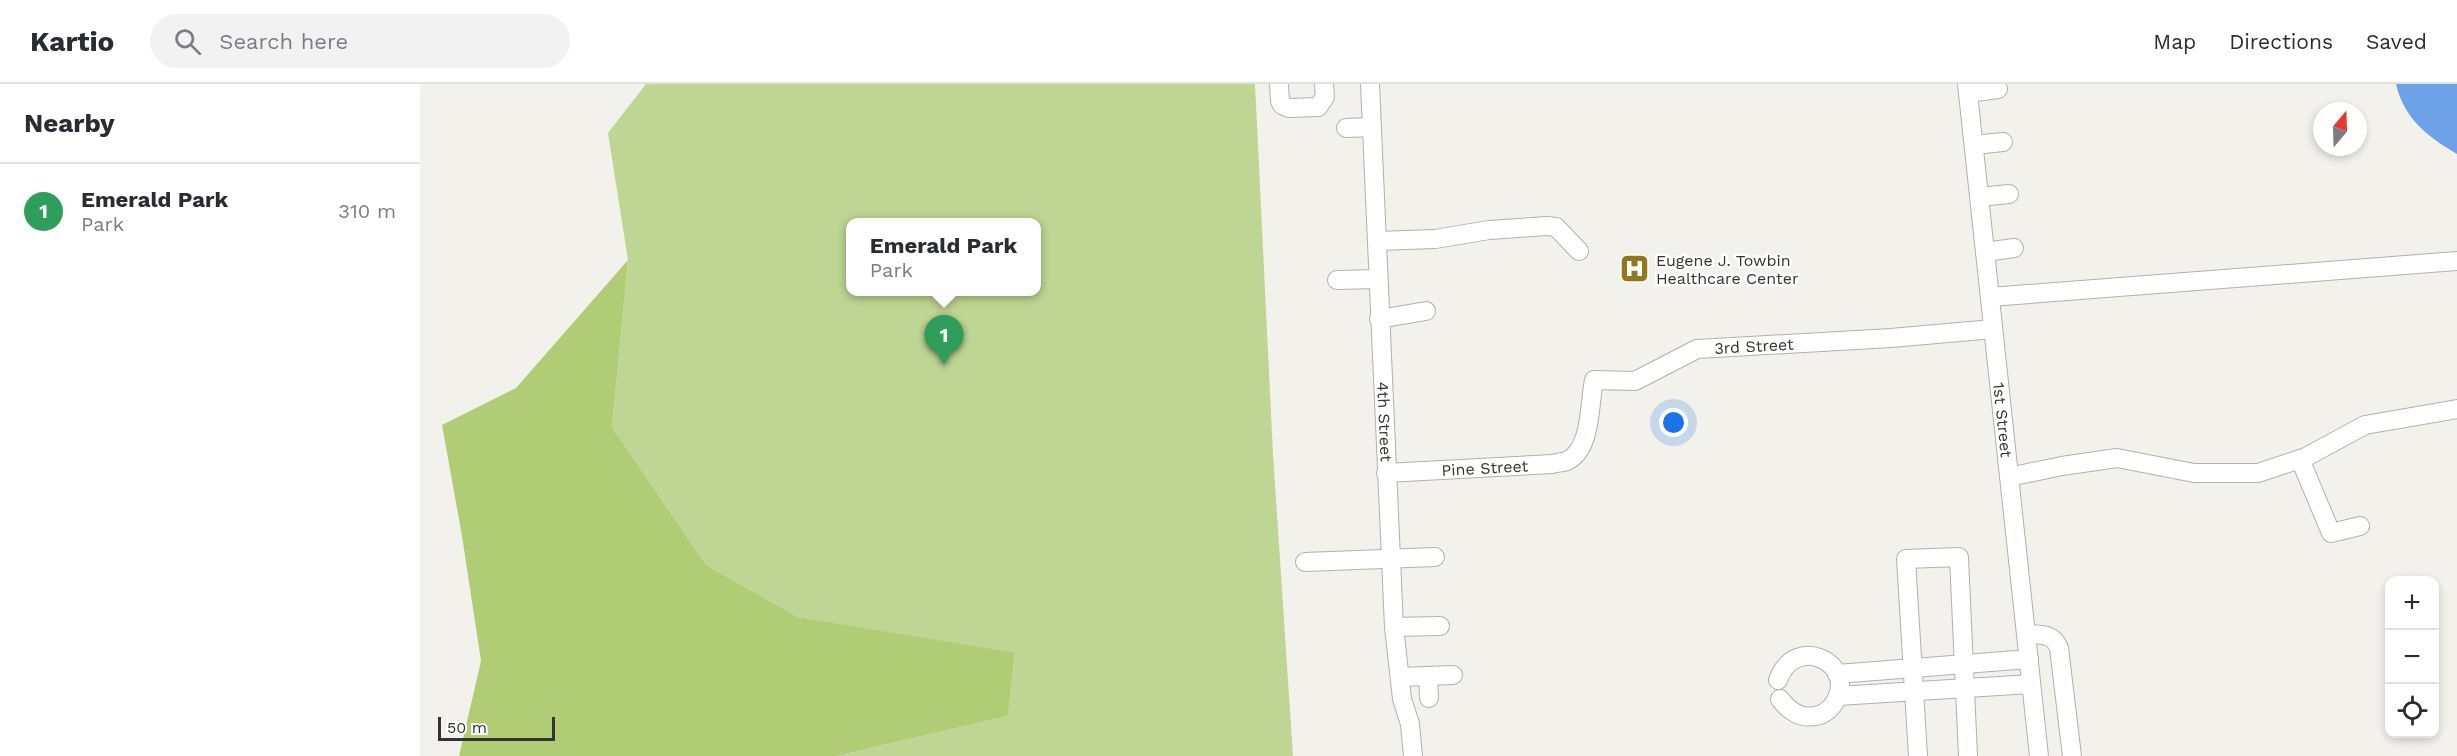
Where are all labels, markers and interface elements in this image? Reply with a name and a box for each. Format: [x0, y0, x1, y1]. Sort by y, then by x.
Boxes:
search box [150, 14, 570, 68]
text: Kartio [30, 25, 114, 58]
icon: search [171, 25, 204, 58]
text: Search here [219, 29, 348, 54]
text: Map [2153, 29, 2196, 54]
text: Directions [2229, 29, 2333, 54]
text: Saved [2366, 29, 2427, 54]
north arrow [2313, 102, 2367, 156]
text: Nearby [24, 108, 115, 138]
text: Emerald Park [81, 187, 228, 212]
text: 1 [39, 199, 48, 223]
text: 310 m [338, 199, 396, 223]
text: Park [81, 212, 124, 236]
popup [846, 218, 1041, 296]
text: Emerald Park [870, 233, 1017, 258]
place label: Eugene J. Towbin Healthcare Center [1656, 251, 1799, 288]
hospital icon: Eugene J. Towbin Healthcare Center [1619, 253, 1651, 285]
text: Park [870, 258, 913, 282]
pin: 1 [924, 316, 964, 365]
street label: 3rd Street [1714, 335, 1794, 358]
street label: 4th Street [1373, 381, 1396, 462]
street label: 1st Street [1989, 382, 2016, 459]
your location [1659, 408, 1688, 437]
street label: Pine Street [1441, 456, 1529, 480]
map controls [2385, 576, 2439, 738]
button: + [2385, 576, 2439, 630]
button: − [2385, 630, 2439, 684]
button: locate [2385, 684, 2439, 738]
scale bar [438, 714, 555, 742]
text: 50 m [447, 718, 487, 737]

